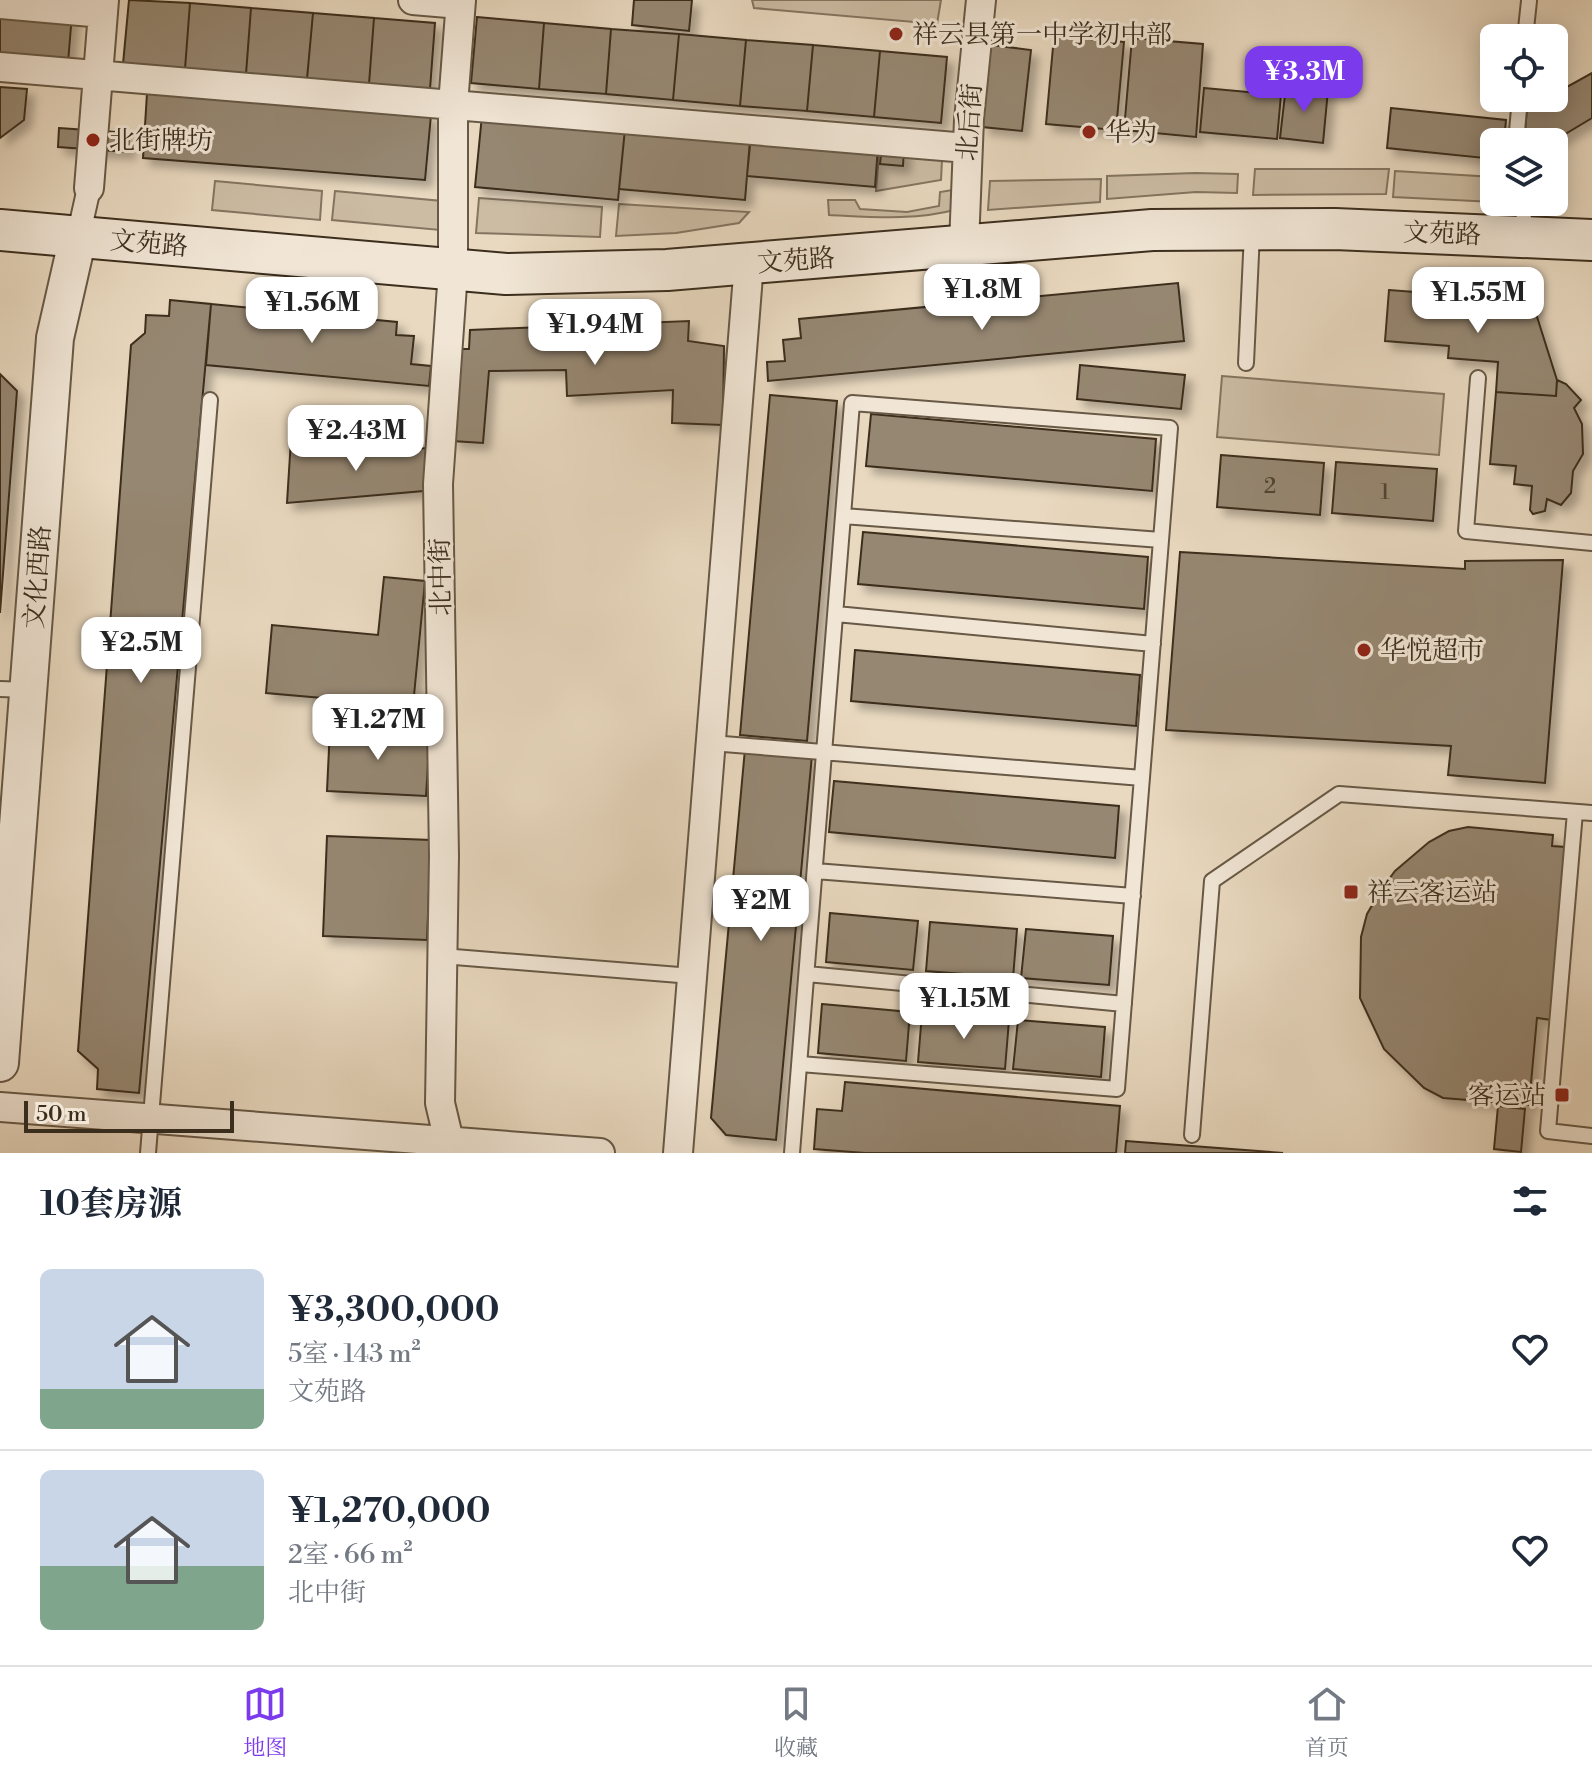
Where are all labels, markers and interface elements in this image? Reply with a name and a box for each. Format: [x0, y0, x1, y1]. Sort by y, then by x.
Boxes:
place label: 祥云县第一中学初中部 [912, 19, 1172, 51]
map controls [1480, 24, 1568, 216]
button: locate [1480, 24, 1568, 112]
marker: 祥云县第一中学初中部 [887, 25, 905, 43]
pin: ¥3.3M [1248, 46, 1360, 114]
text: ¥3.3M [1263, 56, 1345, 88]
street label: 北后街 [951, 82, 989, 162]
place label: 华为 [1105, 117, 1157, 149]
marker: 华为 [1080, 123, 1098, 141]
place label: 北街牌坊 [109, 125, 213, 157]
button: layers [1480, 128, 1568, 216]
marker: 北街牌坊 [84, 131, 102, 149]
street label: 文苑路 [1402, 217, 1482, 251]
street label: 文苑路 [109, 225, 189, 263]
street label: 文苑路 [756, 242, 836, 280]
pin: ¥1.8M [926, 264, 1038, 332]
pin: ¥1.55M [1413, 267, 1543, 335]
text: ¥1.8M [942, 274, 1022, 306]
pin: ¥1.56M [247, 277, 377, 345]
text: ¥1.55M [1430, 277, 1526, 309]
text: ¥1.56M [264, 287, 360, 319]
pin: ¥1.94M [530, 299, 660, 367]
text: ¥1.94M [546, 309, 644, 341]
pin: ¥2.43M [291, 405, 421, 473]
text: ¥2.43M [306, 415, 406, 447]
house number: 2 [1264, 473, 1276, 500]
house number: 1 [1380, 479, 1390, 506]
street label: 文化西路 [18, 524, 58, 630]
street label: 北中街 [424, 538, 458, 616]
pin: ¥2.5M [85, 617, 197, 685]
text: ¥2.5M [99, 627, 183, 659]
place label: 华悦超市 [1380, 635, 1484, 667]
marker: 华悦超市 [1355, 641, 1373, 659]
pin: ¥1.27M [313, 694, 443, 762]
text: ¥1.27M [330, 704, 426, 736]
pin: ¥2M [722, 875, 800, 943]
place label: 祥云客运站 [1367, 877, 1497, 909]
marker: 祥云客运站 [1342, 883, 1360, 901]
text: ¥2M [731, 885, 791, 917]
pin: ¥1.15M [899, 973, 1029, 1041]
text: ¥1.15M [918, 983, 1010, 1015]
place label: 客运站 [1468, 1080, 1546, 1112]
marker: 客运站 [1553, 1086, 1571, 1104]
scale bar [24, 1097, 234, 1133]
text: 50 m [36, 1101, 87, 1128]
icon: filters [1508, 1179, 1552, 1223]
text: 10套房源 [40, 1184, 182, 1226]
text: ¥3,300,000 [288, 1290, 500, 1332]
icon: home [104, 1301, 200, 1397]
icon: heart [1508, 1327, 1552, 1371]
text: 5室 · 143 m² [288, 1338, 421, 1370]
text: 文苑路 [288, 1376, 366, 1408]
text: ¥1,270,000 [288, 1491, 491, 1533]
icon: home [104, 1502, 200, 1598]
icon: heart [1508, 1528, 1552, 1572]
text: 2室 · 66 m² [288, 1539, 413, 1571]
text: 北中街 [288, 1577, 366, 1609]
tab: 地图 [243, 1682, 287, 1762]
tab: 收藏 [774, 1682, 818, 1762]
tab: 首页 [1305, 1682, 1349, 1762]

